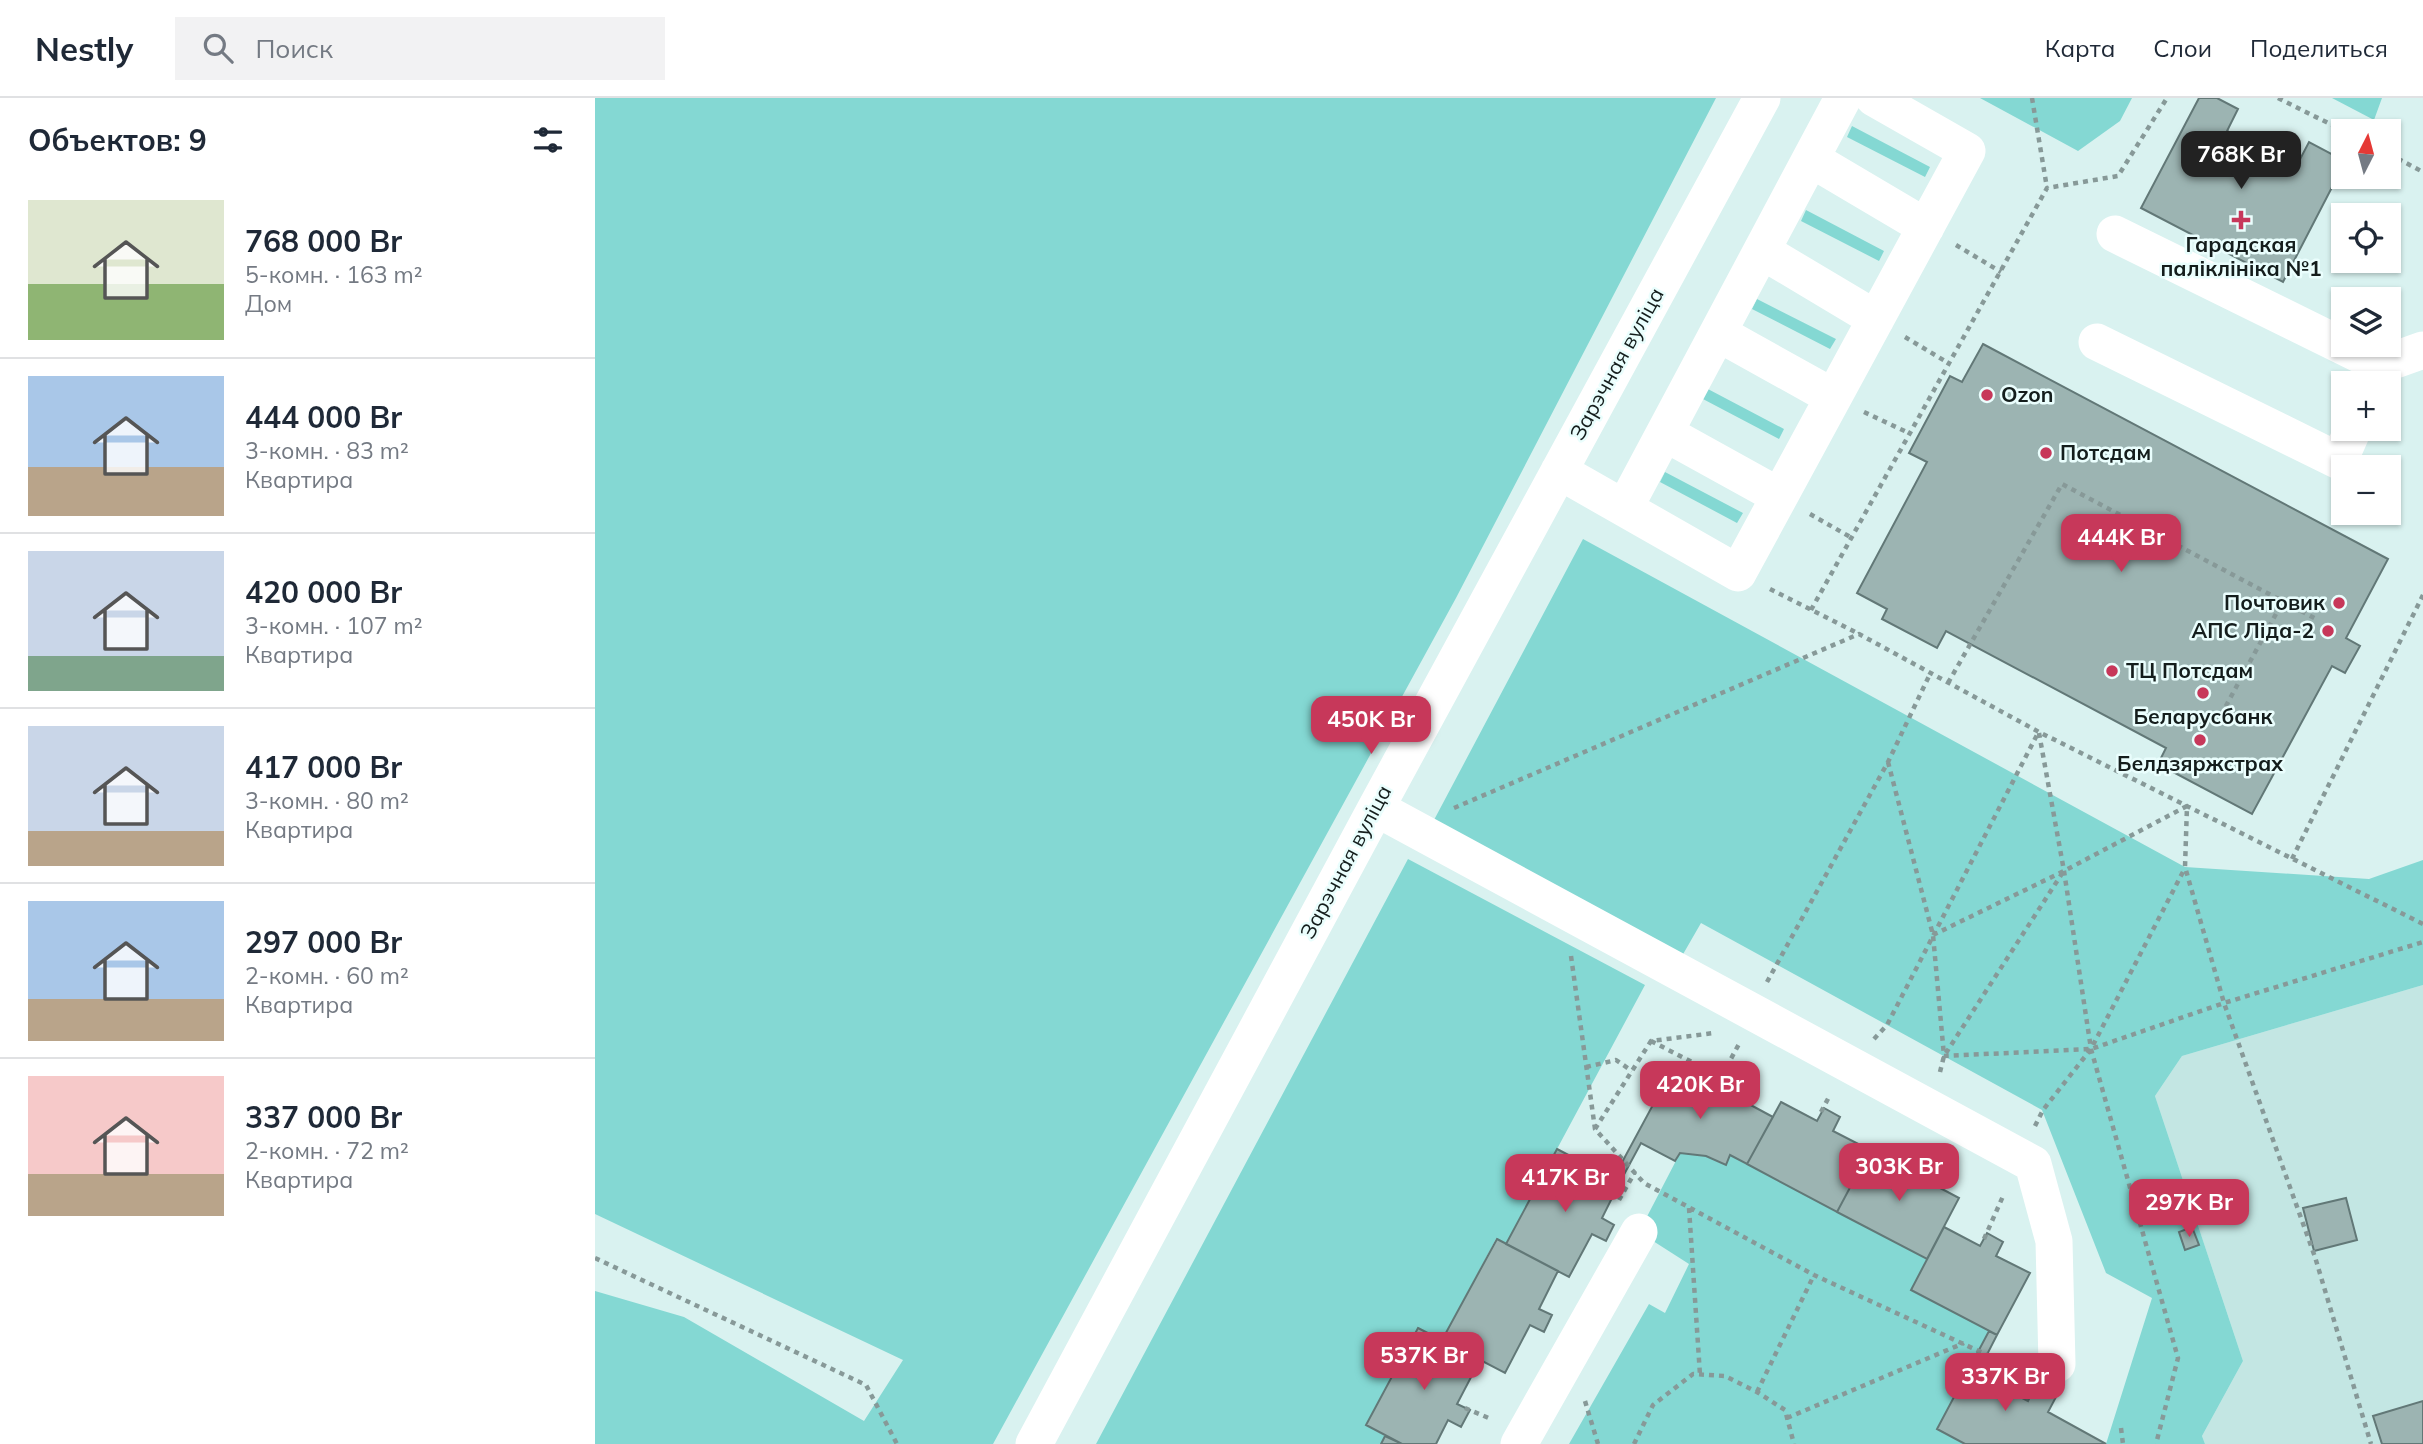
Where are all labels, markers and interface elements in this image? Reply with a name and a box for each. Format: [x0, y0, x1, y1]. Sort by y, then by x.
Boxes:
search box [175, 17, 665, 80]
text: Nestly [35, 28, 133, 69]
icon: search [199, 29, 237, 67]
text: Поиск [255, 32, 333, 65]
text: Карта [2045, 33, 2115, 63]
text: Слои [2153, 33, 2212, 63]
text: Поделиться [2250, 33, 2388, 63]
north arrow [2331, 119, 2401, 189]
map controls [2331, 119, 2401, 525]
text: Объектов: 9 [28, 121, 207, 159]
icon: filters [529, 121, 567, 159]
pin: 768K Br [2176, 132, 2306, 191]
text: 768K Br [2197, 139, 2285, 168]
button: locate [2331, 203, 2401, 273]
marker: Гарадская паліклініка №1 [2231, 210, 2251, 230]
text: 768 000 Br [245, 222, 402, 260]
icon: home [84, 228, 168, 312]
place label: Гарадская паліклініка №1 [2160, 231, 2322, 281]
text: 5-комн. · 163 m² [245, 260, 423, 289]
street label: Зарэчная вуліца [1564, 283, 1669, 444]
button: layers [2331, 287, 2401, 357]
text: Дом [245, 289, 292, 318]
button: + [2331, 371, 2401, 441]
place label: Ozon [2001, 381, 2053, 407]
marker: Ozon [1979, 387, 1995, 403]
text: 444 000 Br [245, 398, 402, 436]
icon: home [84, 404, 168, 488]
text: 3-комн. · 83 m² [245, 436, 409, 465]
place label: Потсдам [2060, 439, 2151, 465]
marker: Потсдам [2038, 445, 2054, 461]
button: − [2331, 455, 2401, 525]
text: Квартира [245, 465, 353, 494]
pin: 444K Br [2056, 514, 2186, 574]
text: 444K Br [2077, 522, 2165, 551]
text: 420 000 Br [245, 573, 402, 611]
icon: home [84, 579, 168, 663]
place label: Почтовик [2224, 589, 2326, 615]
marker: Почтовик [2331, 595, 2347, 611]
text: 3-комн. · 107 m² [245, 611, 423, 640]
place label: АПС Ліда-2 [2192, 617, 2314, 643]
marker: АПС Ліда-2 [2320, 623, 2336, 639]
text: Квартира [245, 640, 353, 669]
place label: ТЦ Потсдам [2126, 657, 2253, 683]
marker: ТЦ Потсдам [2104, 663, 2120, 679]
marker: Беларусбанк [2195, 685, 2211, 701]
pin: 450K Br [1306, 696, 1436, 756]
place label: Беларусбанк [2134, 703, 2273, 729]
text: 450K Br [1327, 704, 1415, 733]
marker: Белдзяржстрах [2192, 732, 2208, 748]
text: 417 000 Br [245, 748, 402, 786]
place label: Белдзяржстрах [2117, 750, 2283, 776]
icon: home [84, 754, 168, 838]
street label: Зарэчная вуліца [1294, 780, 1397, 943]
text: 3-комн. · 80 m² [245, 786, 409, 815]
text: Квартира [245, 815, 353, 844]
text: 297 000 Br [245, 923, 402, 961]
icon: home [84, 929, 168, 1013]
text: 2-комн. · 60 m² [245, 961, 409, 990]
text: Квартира [245, 990, 353, 1019]
pin: 420K Br [1635, 1062, 1765, 1121]
text: 420K Br [1656, 1069, 1744, 1098]
text: 337 000 Br [245, 1098, 402, 1136]
icon: home [84, 1104, 168, 1188]
text: 2-комн. · 72 m² [245, 1136, 409, 1165]
pin: 303K Br [1834, 1144, 1964, 1203]
text: 303K Br [1855, 1151, 1943, 1180]
pin: 417K Br [1500, 1154, 1630, 1214]
text: 417K Br [1521, 1162, 1609, 1191]
text: Квартира [245, 1165, 353, 1194]
pin: 297K Br [2124, 1180, 2254, 1239]
text: 297K Br [2145, 1187, 2233, 1216]
pin: 537K Br [1359, 1332, 1489, 1392]
text: 537K Br [1380, 1340, 1468, 1369]
pin: 337K Br [1940, 1354, 2070, 1413]
text: 337K Br [1961, 1361, 2049, 1390]

